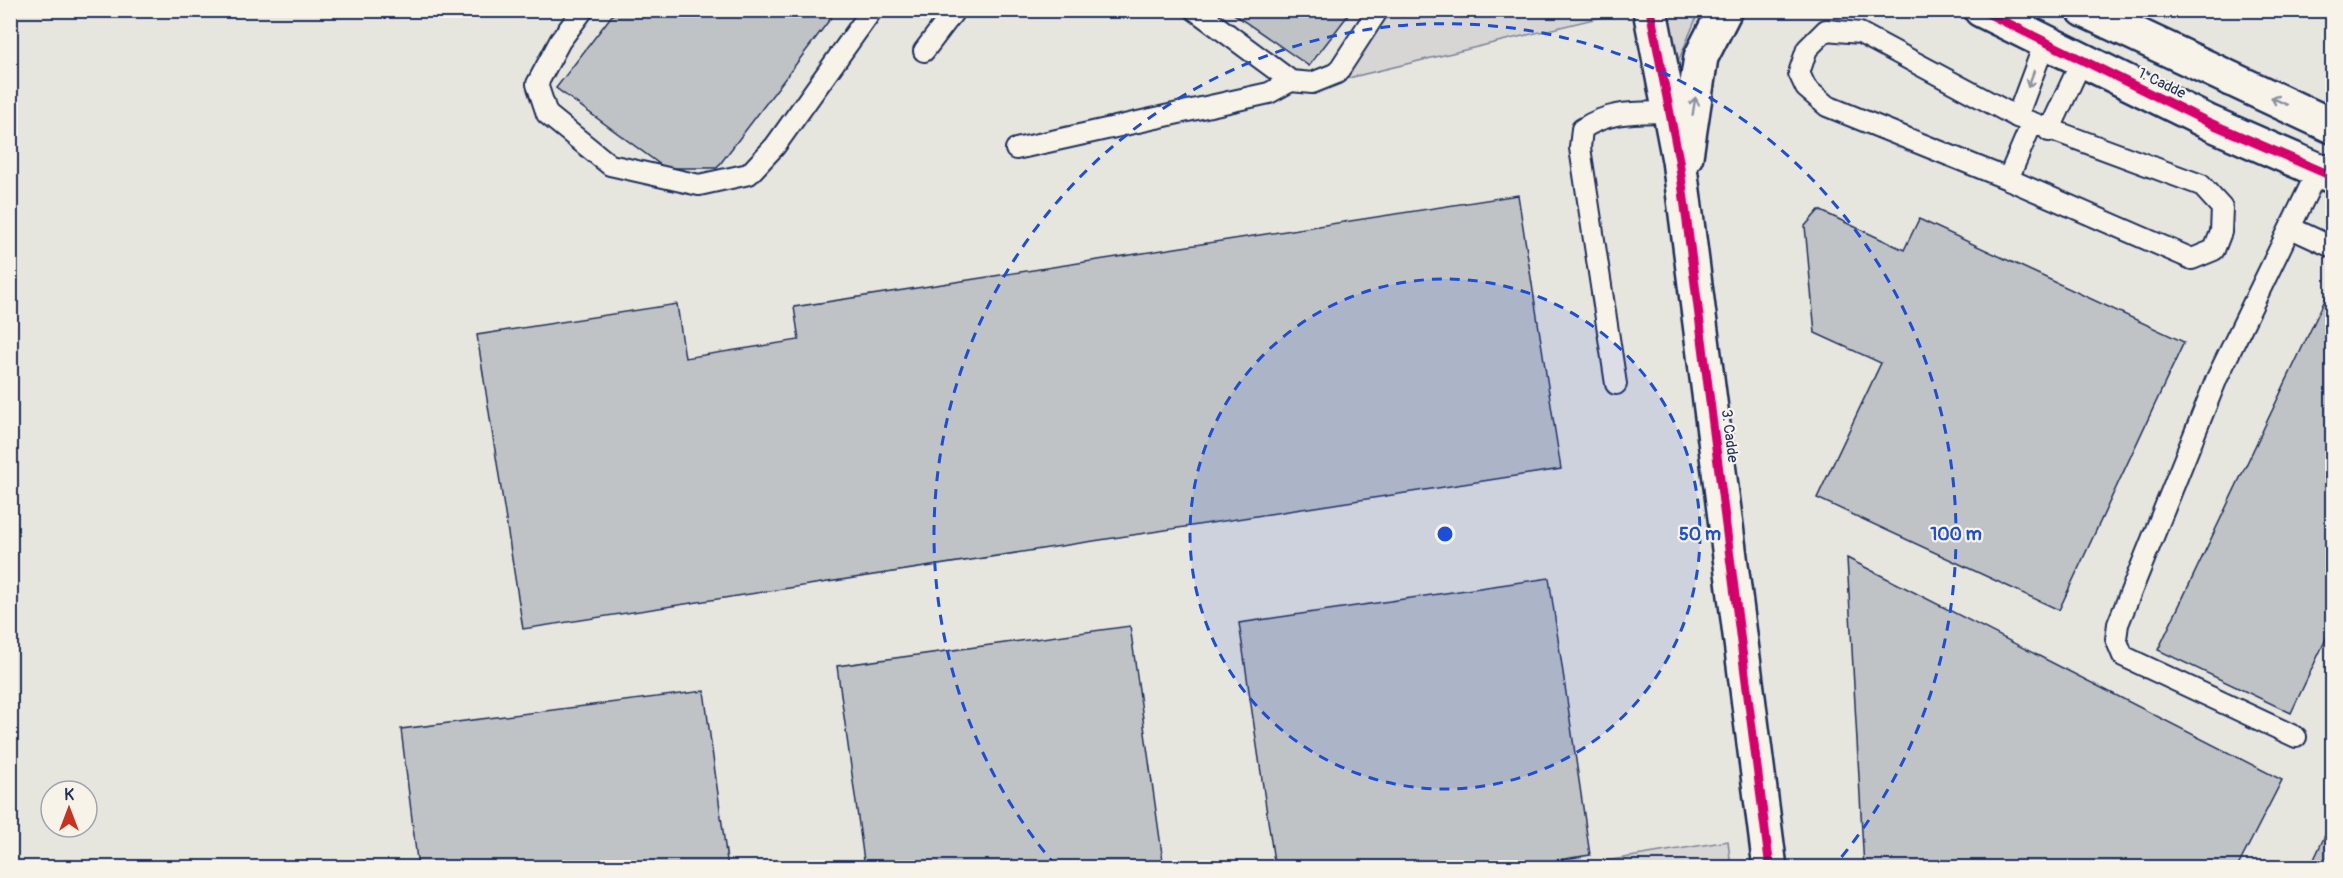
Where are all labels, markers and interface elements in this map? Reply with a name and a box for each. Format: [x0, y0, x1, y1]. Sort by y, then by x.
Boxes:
street label: 1. Cadde [2135, 64, 2189, 103]
one-way arrow [2024, 69, 2035, 88]
one-way arrow [2271, 95, 2289, 107]
one-way arrow [1689, 97, 1700, 116]
street label: 3. Cadde [1717, 408, 1742, 464]
text: 50 m [1679, 523, 1721, 546]
text: 100 m [1930, 523, 1982, 546]
centre of rings [1435, 524, 1455, 544]
north arrow [39, 779, 99, 839]
text: K [64, 785, 74, 805]

